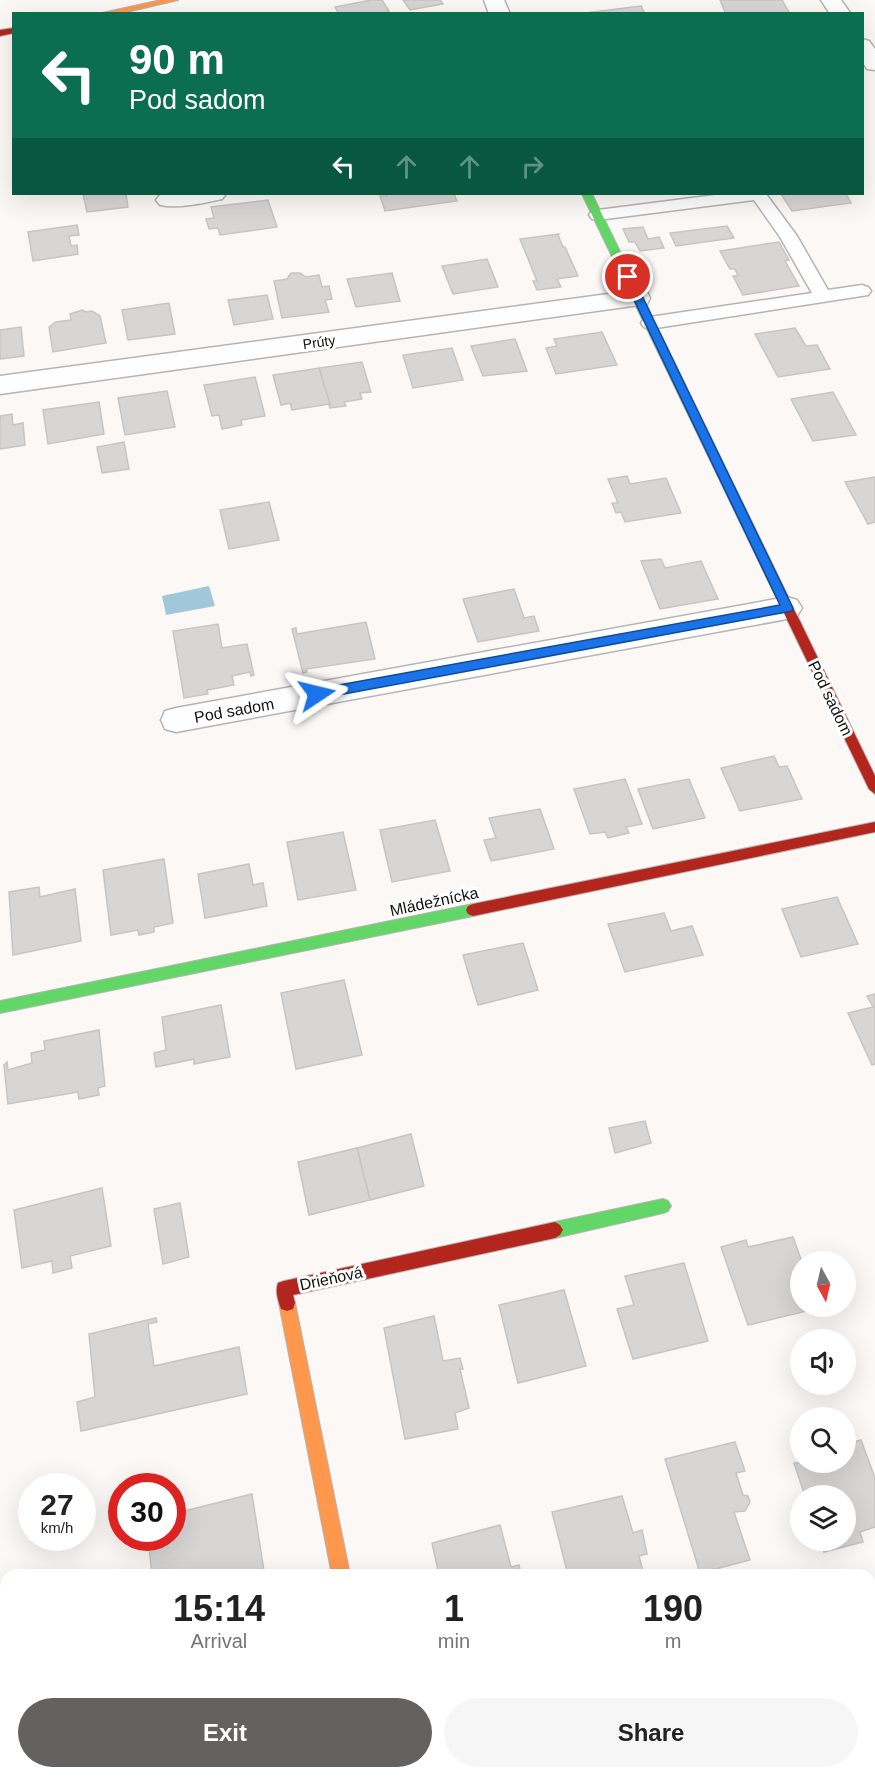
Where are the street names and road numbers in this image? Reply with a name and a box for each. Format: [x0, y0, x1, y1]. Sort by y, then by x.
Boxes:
street label: Prúty [302, 332, 336, 352]
street label: Pod sadom [805, 658, 856, 738]
street label: Pod sadom [193, 695, 275, 726]
street label: Mládežnícka [388, 884, 480, 919]
street label: Drieňová [298, 1263, 364, 1293]

